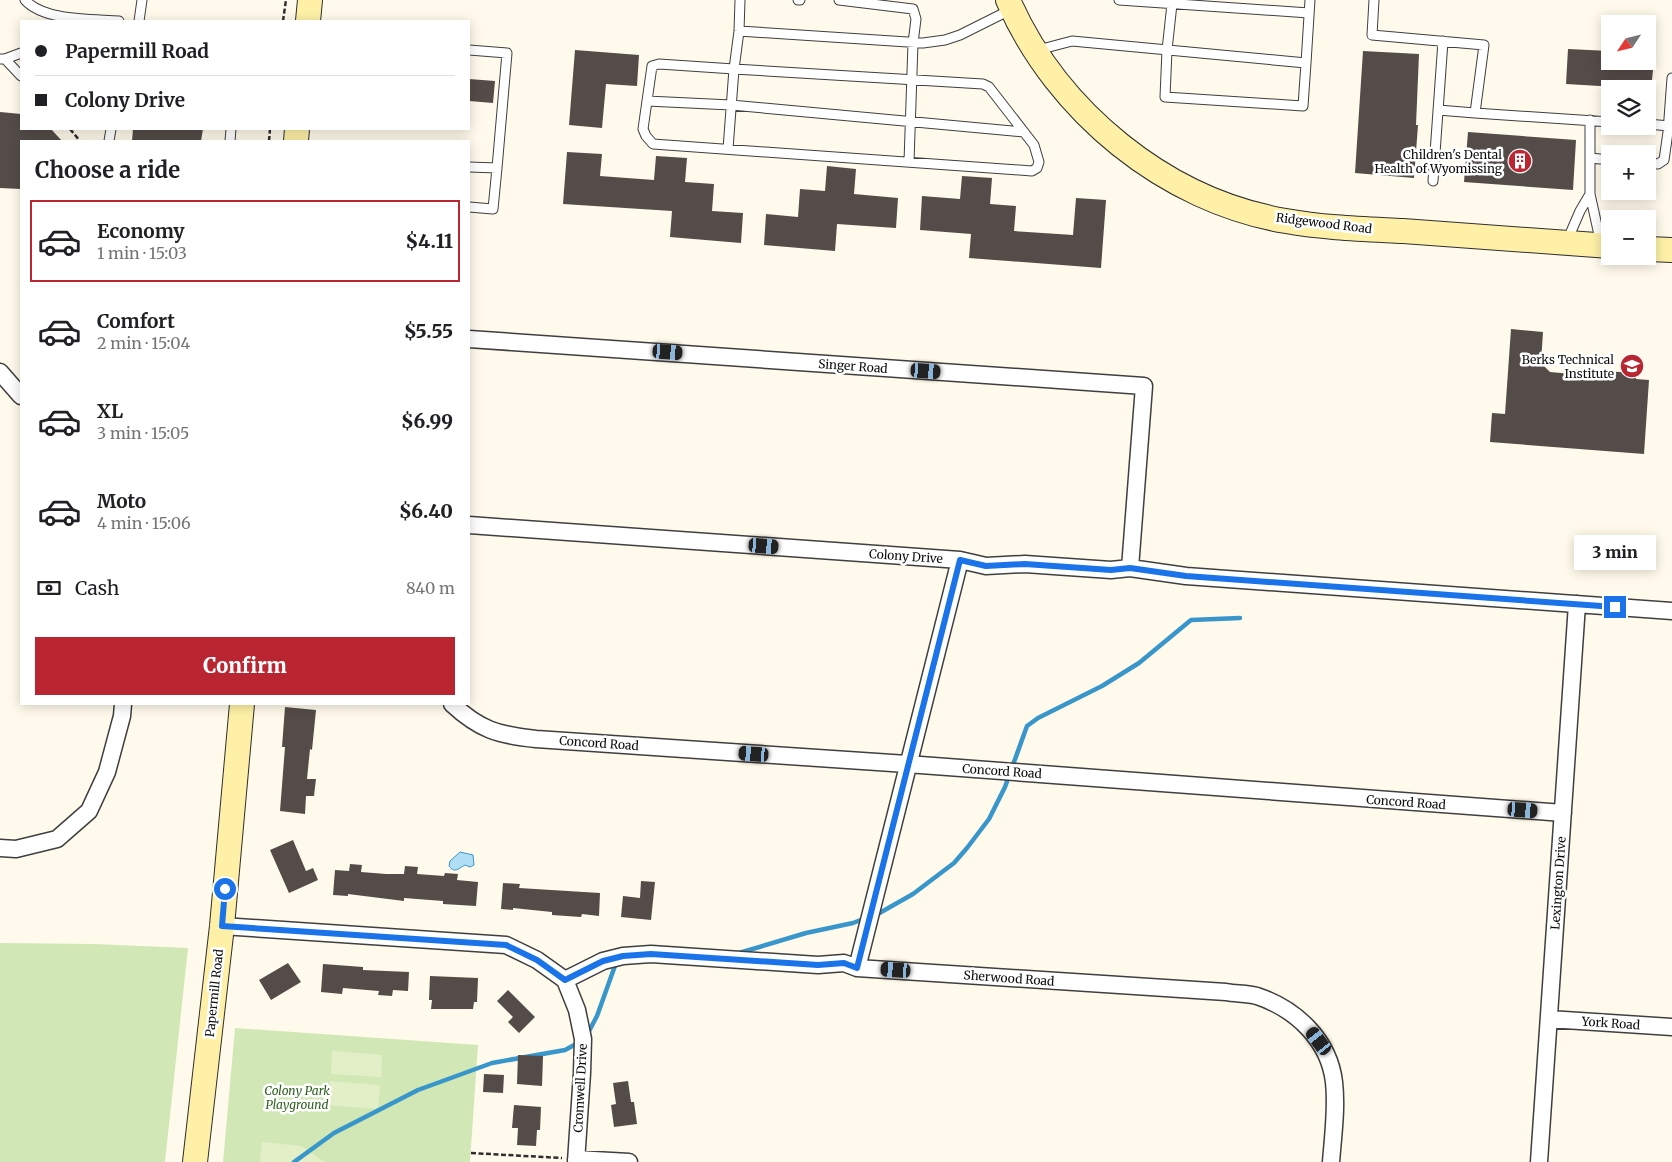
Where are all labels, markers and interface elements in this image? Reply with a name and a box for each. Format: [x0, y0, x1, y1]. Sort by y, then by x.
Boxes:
north arrow [1601, 15, 1656, 70]
map controls [1601, 15, 1656, 265]
text: Papermill Road [65, 39, 209, 63]
button: layers [1601, 80, 1656, 135]
text: Colony Drive [65, 88, 185, 112]
button: + [1601, 145, 1656, 200]
place label: Children's Dental Health of Wyomissing [1375, 147, 1503, 176]
building icon: Children's Dental Health of Wyomissing [1507, 148, 1533, 174]
text: Choose a ride [35, 156, 180, 184]
street label: Ridgewood Road [1275, 210, 1373, 236]
button: − [1601, 210, 1656, 265]
icon: car [37, 219, 82, 264]
text: Economy [97, 219, 185, 243]
text: $4.11 [406, 229, 453, 253]
text: 1 min · 15:03 [97, 243, 187, 263]
icon: car [37, 309, 82, 354]
text: Comfort [97, 309, 175, 333]
text: $5.55 [404, 319, 453, 343]
text: 2 min · 15:04 [97, 333, 190, 353]
car [652, 343, 683, 361]
place label: Berks Technical Institute [1522, 352, 1614, 381]
school or university icon: Berks Technical Institute [1619, 353, 1645, 379]
street label: Singer Road [818, 356, 888, 376]
car [910, 362, 941, 380]
icon: car [37, 399, 82, 444]
text: XL [97, 399, 123, 423]
text: $6.99 [401, 409, 453, 433]
text: 3 min · 15:05 [97, 423, 189, 443]
icon: car [37, 489, 82, 534]
text: Moto [97, 489, 146, 513]
text: $6.40 [399, 499, 453, 523]
text: 4 min · 15:06 [97, 513, 191, 533]
callout: 3 min [1574, 534, 1656, 570]
car [748, 537, 779, 555]
text: 3 min [1592, 542, 1638, 562]
street label: Colony Drive [869, 546, 943, 566]
icon: cash [35, 574, 63, 602]
text: Cash [75, 576, 119, 600]
text: 840 m [406, 578, 455, 598]
route end [1604, 596, 1626, 618]
button: Confirm [35, 637, 455, 695]
street label: Concord Road [559, 733, 639, 753]
car [738, 745, 769, 763]
street label: Concord Road [962, 761, 1042, 781]
street label: Concord Road [1366, 792, 1446, 812]
car [1507, 801, 1538, 819]
street label: Lexington Drive [1547, 836, 1569, 930]
route start [214, 878, 236, 900]
street label: Papermill Road [202, 948, 226, 1038]
car [880, 961, 911, 979]
street label: Sherwood Road [963, 967, 1055, 989]
street label: York Road [1580, 1013, 1641, 1033]
car [1303, 1025, 1334, 1057]
street label: Cromwell Drive [570, 1043, 590, 1133]
park label: Colony Park Playground [264, 1083, 330, 1112]

